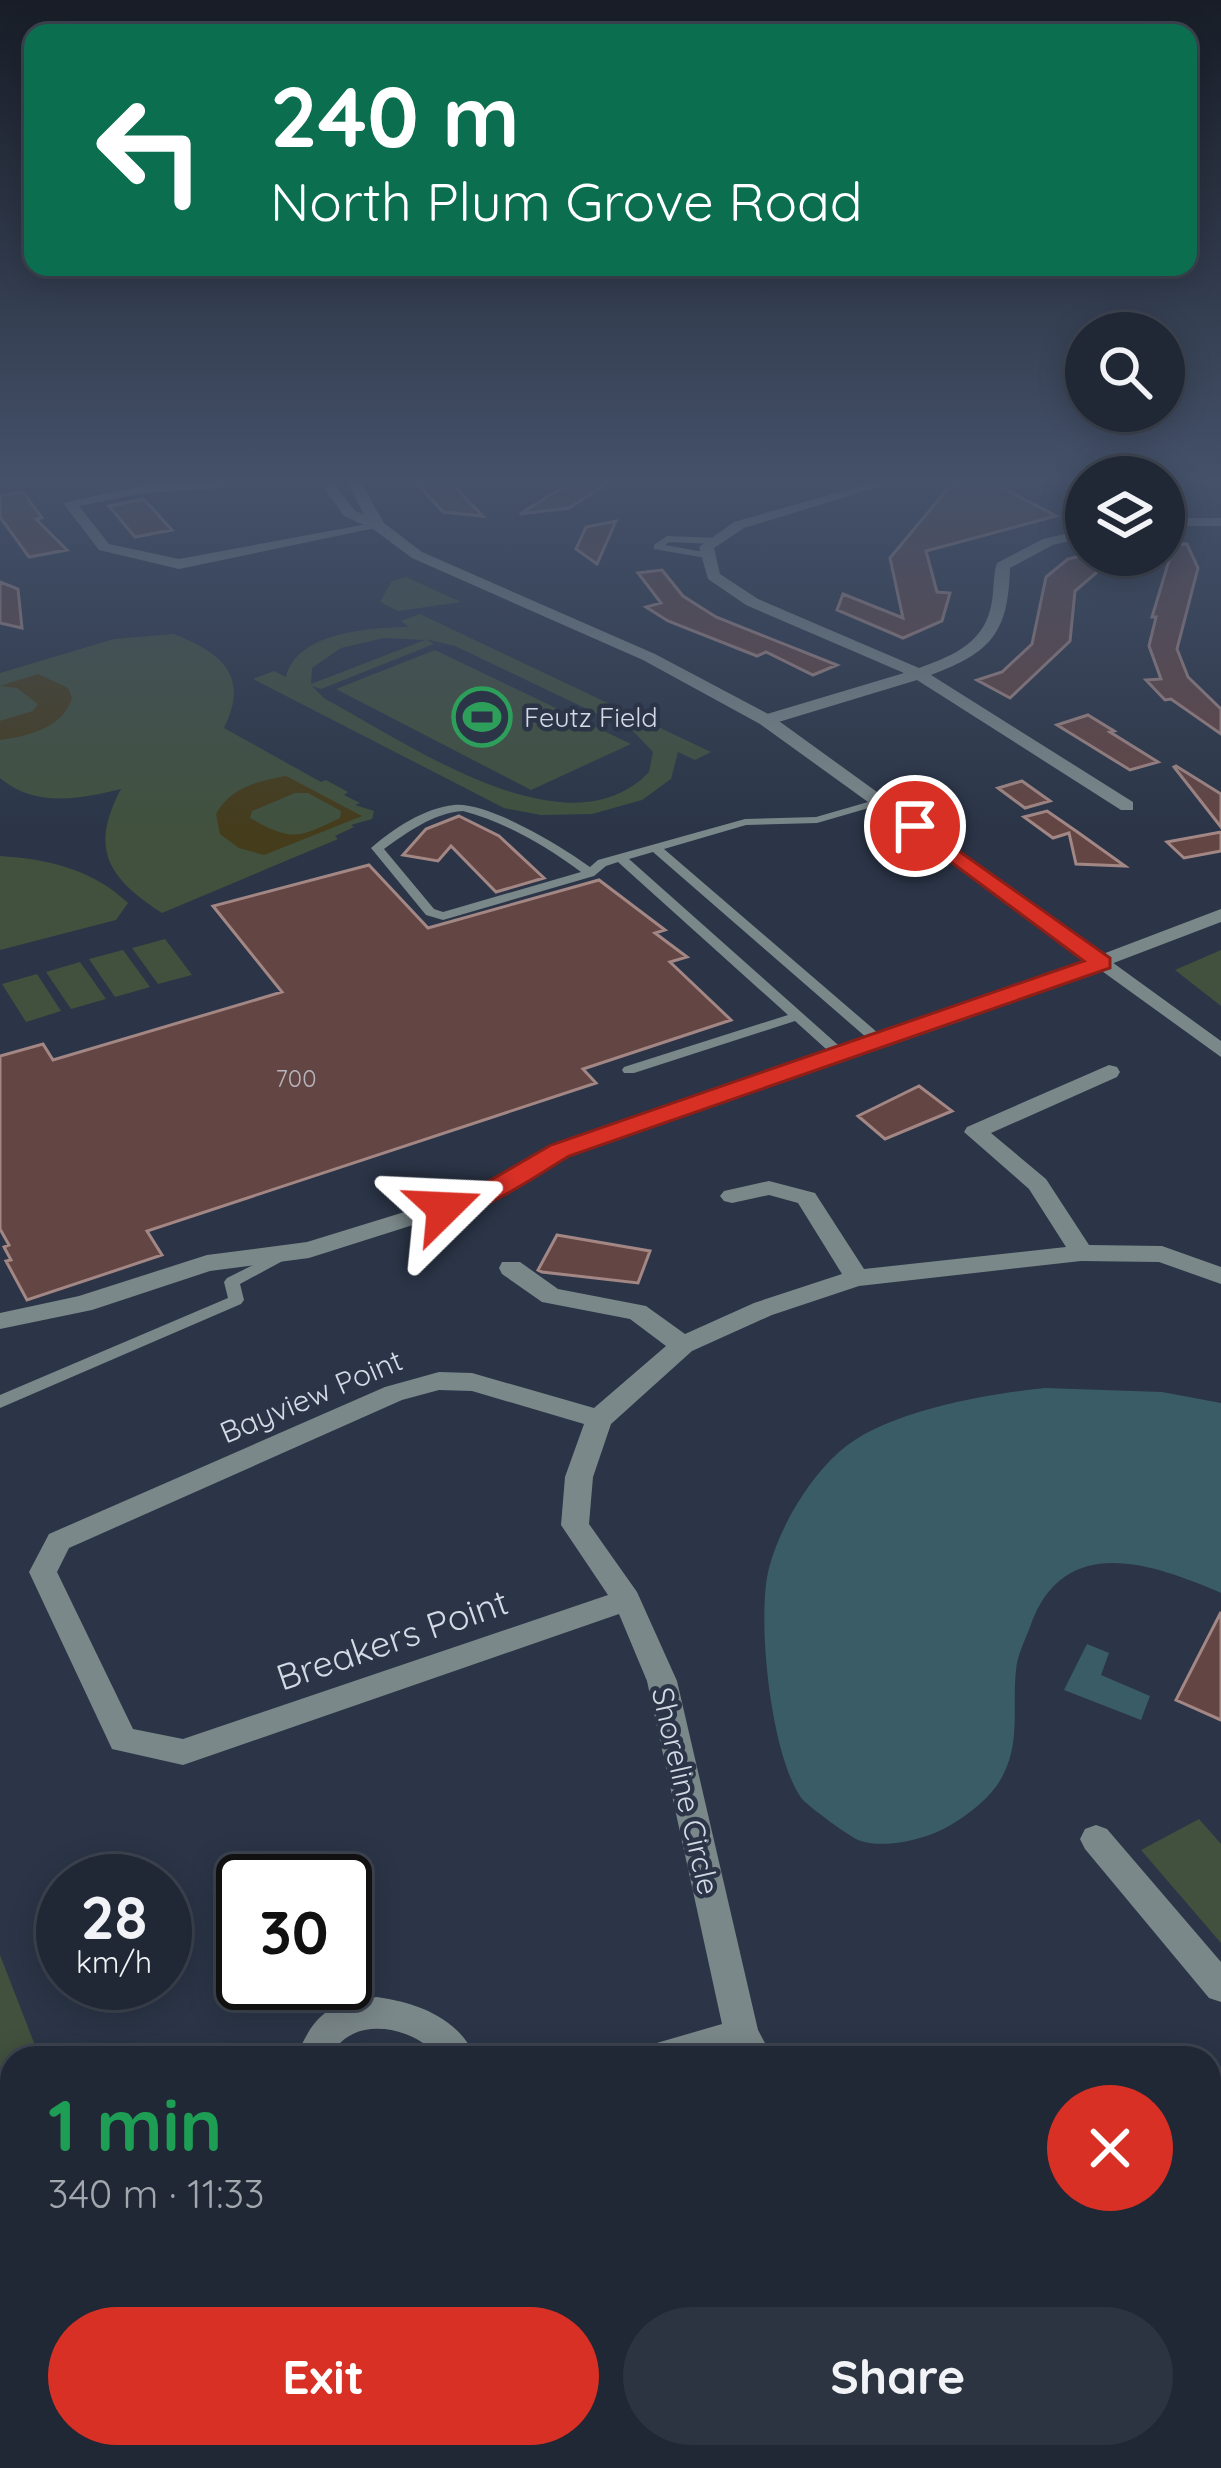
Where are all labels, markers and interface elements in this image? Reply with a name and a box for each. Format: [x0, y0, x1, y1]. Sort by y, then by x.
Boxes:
text: 240 m [270, 63, 520, 168]
icon: left [72, 72, 228, 228]
text: North Plum Grove Road [270, 167, 863, 235]
map controls [1065, 312, 1185, 576]
button: search [1065, 312, 1185, 432]
button: layers [1065, 456, 1185, 576]
sports icon: Feutz Field [451, 686, 513, 748]
place label: Feutz Field [524, 700, 658, 734]
pin [864, 775, 966, 877]
icon: arrive [882, 793, 948, 859]
house number: 700 [276, 1063, 316, 1093]
position arrow [381, 1145, 507, 1271]
street label: Bayview Point [214, 1341, 408, 1451]
street label: Breakers Point [270, 1578, 514, 1700]
street label: Shoreline Circle [644, 1684, 728, 1898]
speed limit sign: 30 [216, 1854, 372, 2010]
text: 28 [80, 1879, 148, 1954]
text: km/h [76, 1943, 152, 1981]
text: 1 min [48, 2079, 222, 2169]
button: close [1047, 2085, 1173, 2211]
text: 340 m · 11:33 [48, 2169, 264, 2218]
button: Exit [48, 2307, 599, 2445]
button: Share [623, 2307, 1173, 2445]

